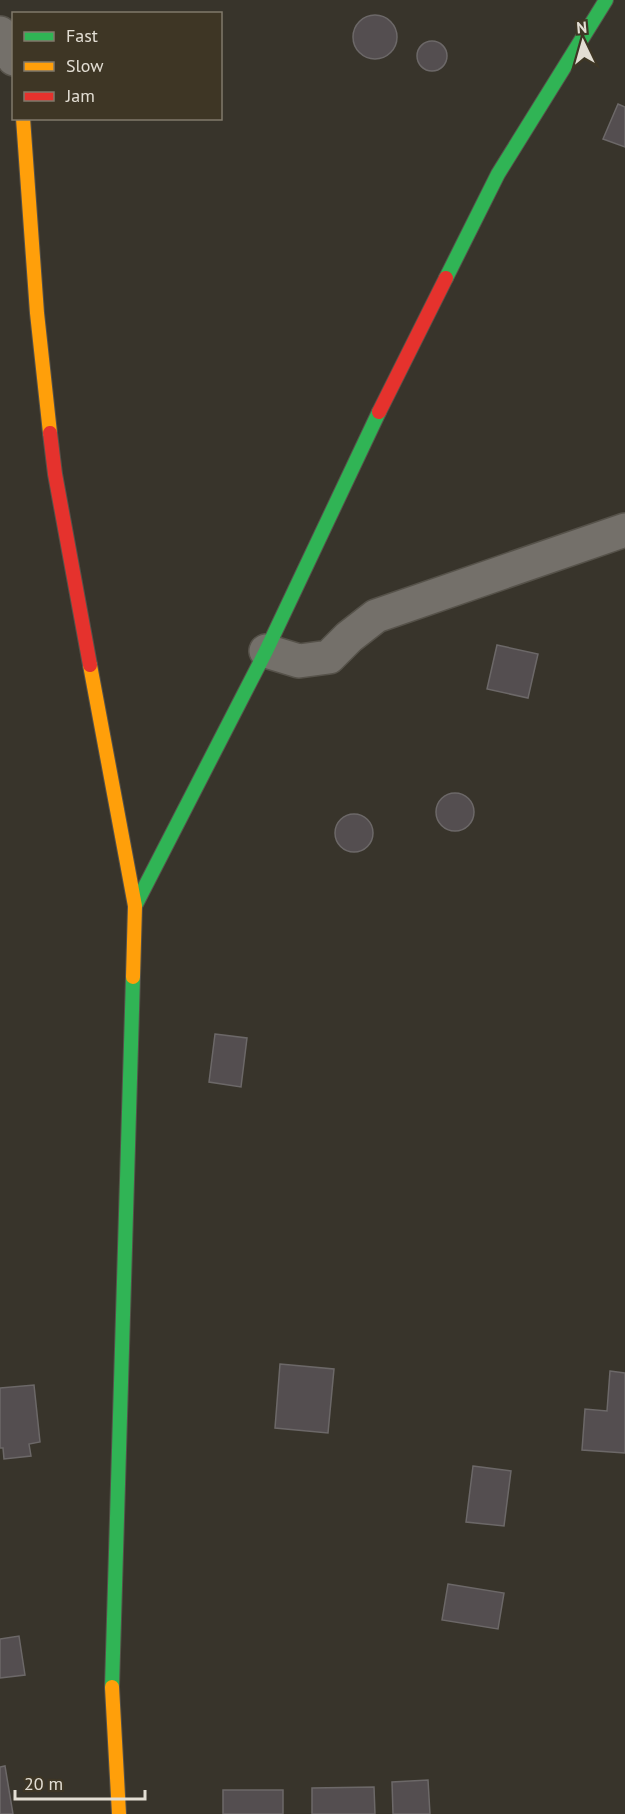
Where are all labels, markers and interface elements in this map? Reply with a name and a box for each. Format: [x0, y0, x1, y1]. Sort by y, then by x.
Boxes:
legend [12, 12, 222, 120]
north arrow [553, 12, 613, 72]
text: N [576, 17, 588, 37]
text: Fast [66, 24, 98, 47]
text: Slow [66, 54, 104, 77]
text: Jam [65, 84, 95, 107]
scale bar [15, 1763, 146, 1801]
text: 20 m [24, 1772, 63, 1795]

